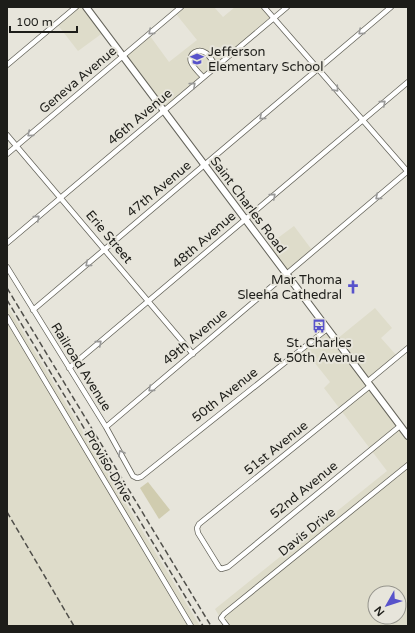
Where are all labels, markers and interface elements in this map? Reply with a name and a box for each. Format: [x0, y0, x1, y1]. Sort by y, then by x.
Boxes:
scale bar [10, 8, 77, 34]
text: 100 m [16, 15, 53, 29]
one-way arrow [149, 28, 156, 35]
one-way arrow [359, 28, 366, 35]
street label: Geneva Avenue [36, 43, 120, 117]
place label: Jefferson Elementary School [208, 44, 323, 75]
school or university icon: Jefferson Elementary School [189, 51, 205, 67]
one-way arrow [189, 83, 196, 90]
one-way arrow [331, 84, 339, 92]
street label: 46th Avenue [105, 85, 175, 149]
one-way arrow [379, 101, 386, 108]
one-way arrow [260, 112, 267, 119]
one-way arrow [28, 130, 35, 137]
street label: Saint Charles Road [206, 154, 290, 256]
street label: 47th Avenue [124, 157, 194, 221]
one-way arrow [376, 192, 383, 199]
one-way arrow [268, 193, 275, 200]
street label: Erie Street [82, 207, 136, 267]
street label: 48th Avenue [169, 208, 239, 272]
one-way arrow [32, 216, 39, 223]
one-way arrow [85, 259, 92, 266]
place label: Mar Thoma Sleeha Cathedral [237, 272, 342, 303]
church icon: Mar Thoma Sleeha Cathedral [345, 279, 361, 295]
street label: 49th Avenue [160, 305, 230, 369]
bus stop icon: St. Charles & 50th Avenue [311, 318, 327, 334]
street label: Railroad Avenue [47, 320, 115, 414]
place label: St. Charles & 50th Avenue [273, 335, 365, 366]
one-way arrow [94, 341, 101, 348]
street label: 50th Avenue [189, 364, 261, 426]
one-way arrow [148, 385, 156, 392]
street label: 51st Avenue [241, 417, 311, 479]
street label: Proviso Drive [80, 427, 136, 505]
one-way arrow [118, 450, 125, 457]
street label: 52nd Avenue [267, 458, 341, 522]
street label: Davis Drive [275, 504, 339, 560]
north arrow [367, 585, 407, 625]
text: N [372, 603, 387, 619]

